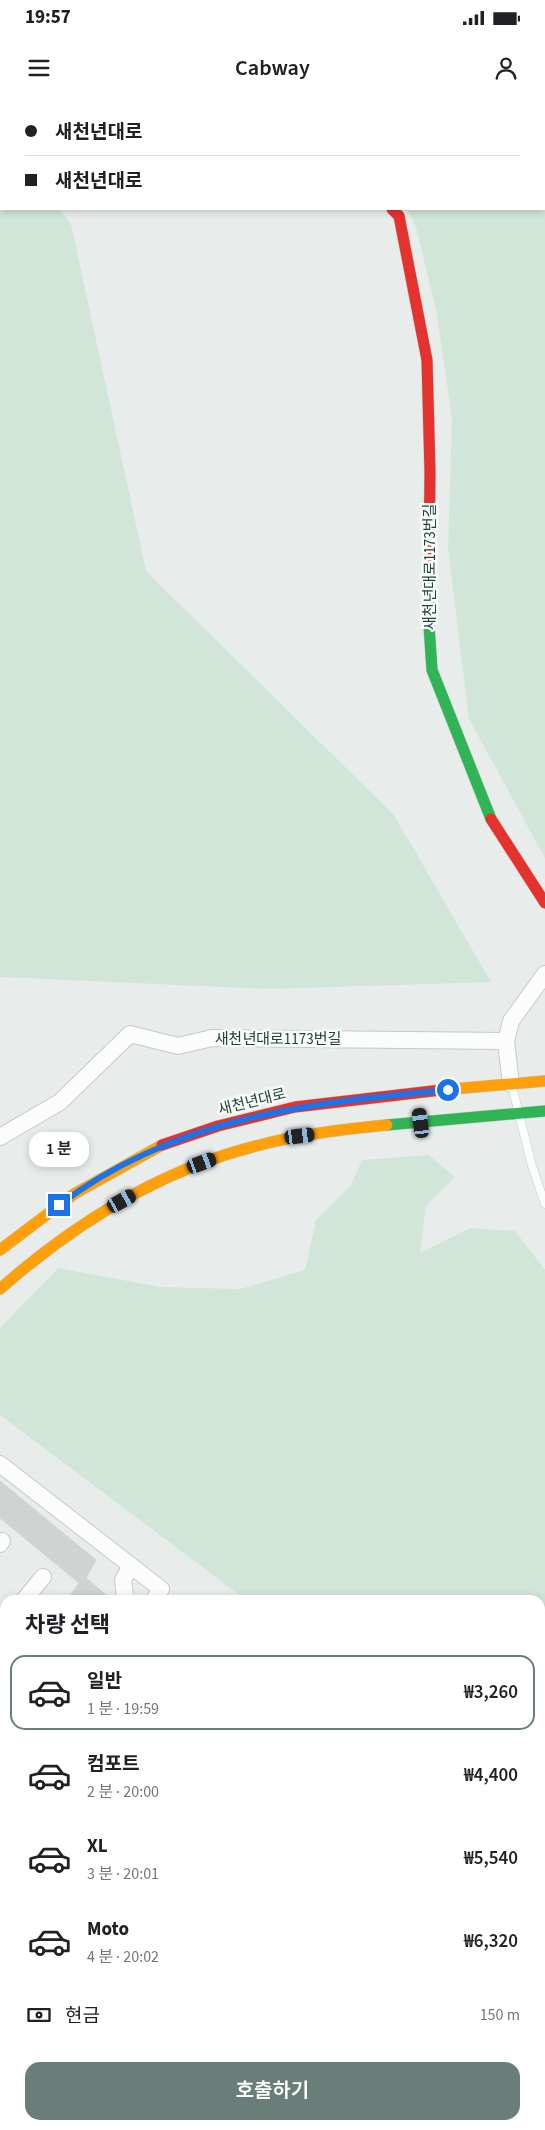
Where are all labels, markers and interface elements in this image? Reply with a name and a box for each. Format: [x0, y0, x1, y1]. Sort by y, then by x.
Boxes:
text: 19:57 [25, 4, 71, 31]
text: Cabway [235, 52, 310, 84]
icon: menu [25, 54, 53, 82]
icon: person [492, 54, 520, 82]
text: 새천년대로 [55, 119, 142, 146]
text: 새천년대로 [55, 168, 142, 195]
street label: 새천년대로1173번길 [420, 504, 441, 630]
street label: 새천년대로1173번길 [215, 1029, 341, 1050]
route start [437, 1079, 459, 1101]
street label: 새천년대로 [216, 1083, 288, 1121]
car [411, 1107, 430, 1139]
car [284, 1127, 315, 1145]
callout: 1 분 [29, 1132, 89, 1168]
text: 1 분 [46, 1138, 72, 1160]
car [185, 1151, 218, 1175]
car [105, 1187, 138, 1215]
route end [48, 1194, 70, 1216]
text: 차량 선택 [25, 1609, 110, 1641]
text: 일반 [87, 1668, 122, 1695]
icon: car [27, 1670, 72, 1715]
text: ₩3,260 [464, 1679, 518, 1706]
text: 1 분 · 19:59 [87, 1698, 159, 1720]
text: 컴포트 [87, 1751, 139, 1778]
icon: car [27, 1753, 72, 1798]
text: ₩4,400 [464, 1762, 518, 1789]
text: 2 분 · 20:00 [87, 1781, 159, 1803]
text: XL [87, 1833, 108, 1860]
icon: car [27, 1836, 72, 1881]
text: ₩5,540 [464, 1845, 518, 1872]
text: 3 분 · 20:01 [87, 1863, 159, 1885]
text: Moto [87, 1916, 129, 1943]
icon: car [27, 1919, 72, 1964]
text: ₩6,320 [464, 1928, 518, 1955]
text: 4 분 · 20:02 [87, 1946, 159, 1968]
icon: cash [25, 2001, 53, 2029]
text: 현금 [65, 2003, 100, 2030]
text: 150 m [480, 2004, 520, 2026]
button: 호출하기 [25, 2062, 520, 2120]

